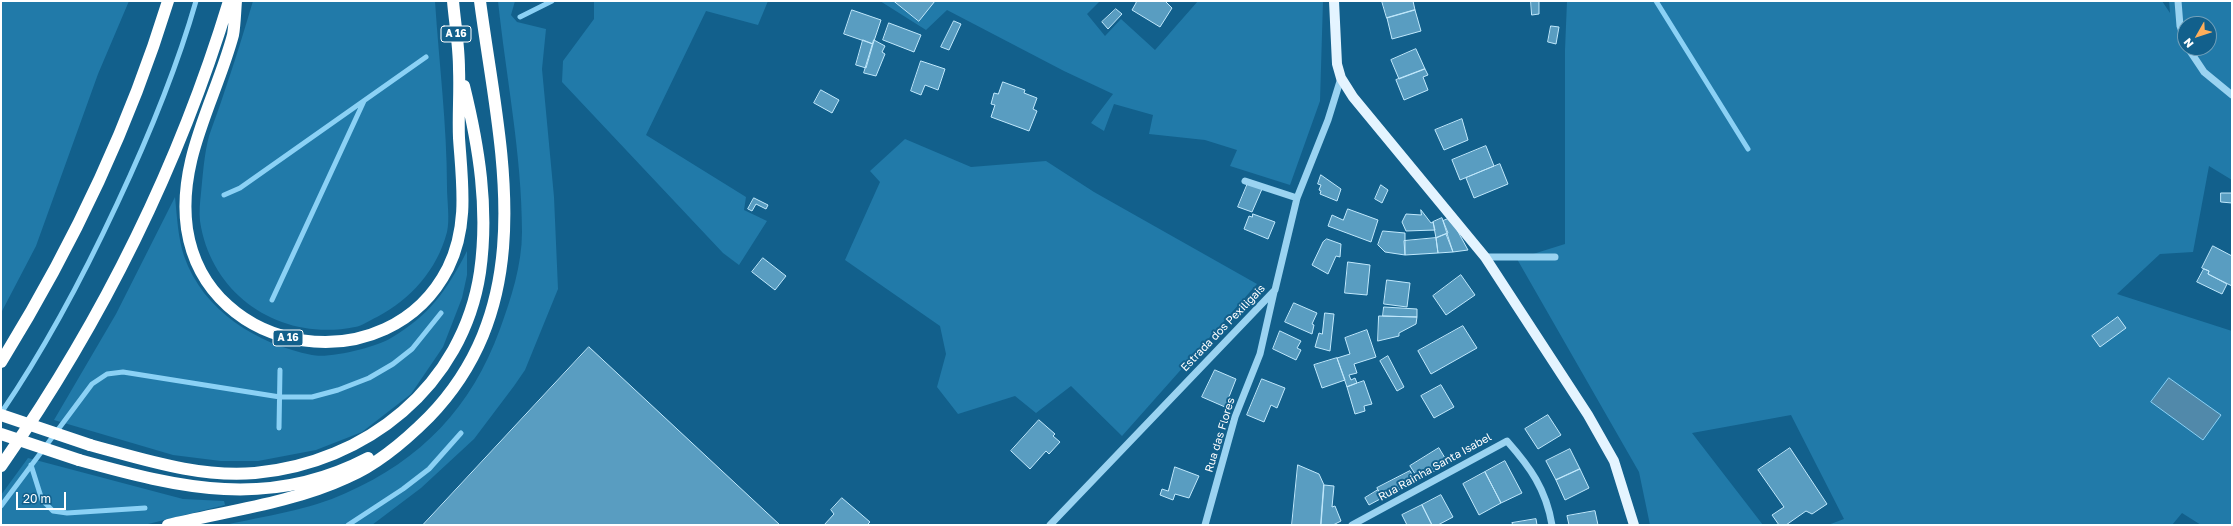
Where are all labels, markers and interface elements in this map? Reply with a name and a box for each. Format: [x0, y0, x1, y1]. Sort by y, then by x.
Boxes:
north arrow [2177, 16, 2217, 56]
road number: A 16 [441, 26, 471, 42]
text: N [2180, 36, 2196, 51]
street label: Estrada dos Pexiligais [1178, 282, 1268, 374]
road number: A 16 [273, 330, 303, 346]
street label: Rua das Flores [1202, 396, 1238, 474]
street label: Rua Rainha Santa Isabel [1376, 430, 1494, 504]
scale bar [18, 484, 68, 510]
text: 20 m [23, 491, 51, 506]

